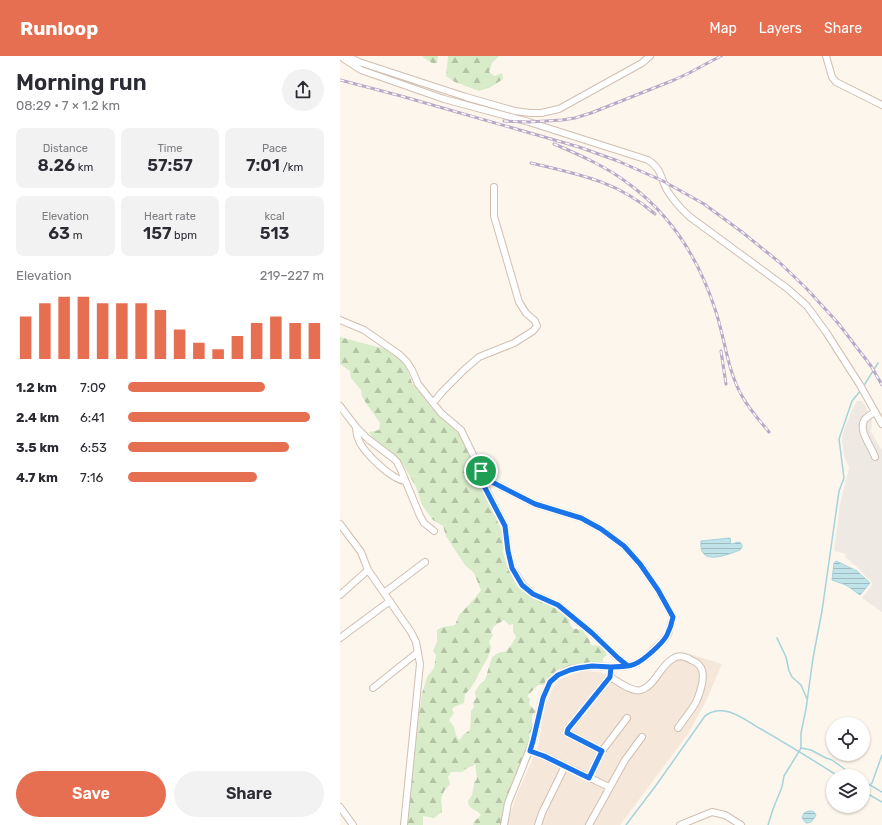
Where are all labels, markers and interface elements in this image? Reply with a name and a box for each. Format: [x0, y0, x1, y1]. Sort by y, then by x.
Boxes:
text: Runloop [20, 17, 98, 40]
text: Map [710, 20, 737, 37]
text: Layers [759, 20, 802, 37]
text: Share [824, 20, 862, 37]
text: Morning run [16, 69, 147, 96]
button: share [282, 69, 324, 111]
text: 08:29 · 7 × 1.2 km [16, 98, 120, 113]
text: Distance [43, 142, 88, 155]
text: Time [158, 142, 182, 155]
text: Pace [262, 142, 287, 155]
text: 8.26 [37, 155, 75, 175]
text: 57:57 [147, 155, 193, 175]
text: 7:01 [246, 155, 280, 175]
text: km [75, 161, 93, 174]
text: /km [280, 161, 303, 174]
text: Elevation [42, 210, 89, 223]
text: Heart rate [144, 210, 196, 223]
text: kcal [265, 210, 285, 223]
text: 63 [48, 223, 70, 243]
text: 157 [143, 223, 171, 243]
text: 513 [260, 223, 290, 243]
text: m [70, 229, 82, 242]
text: bpm [171, 229, 197, 242]
text: Elevation [16, 268, 72, 283]
text: 219–227 m [260, 268, 324, 283]
text: 1.2 km [16, 380, 57, 395]
text: 7:09 [80, 380, 106, 395]
text: 2.4 km [16, 410, 59, 425]
text: 6:41 [80, 410, 105, 425]
text: 3.5 km [16, 440, 59, 455]
text: 6:53 [80, 440, 107, 455]
pin [464, 454, 498, 488]
icon: arrive [470, 460, 492, 482]
text: 4.7 km [16, 470, 58, 485]
text: 7:16 [80, 470, 103, 485]
map controls [826, 717, 870, 813]
button: locate [826, 717, 870, 761]
button: layers [826, 769, 870, 813]
button: Save [16, 771, 166, 817]
button: Share [174, 771, 324, 817]

